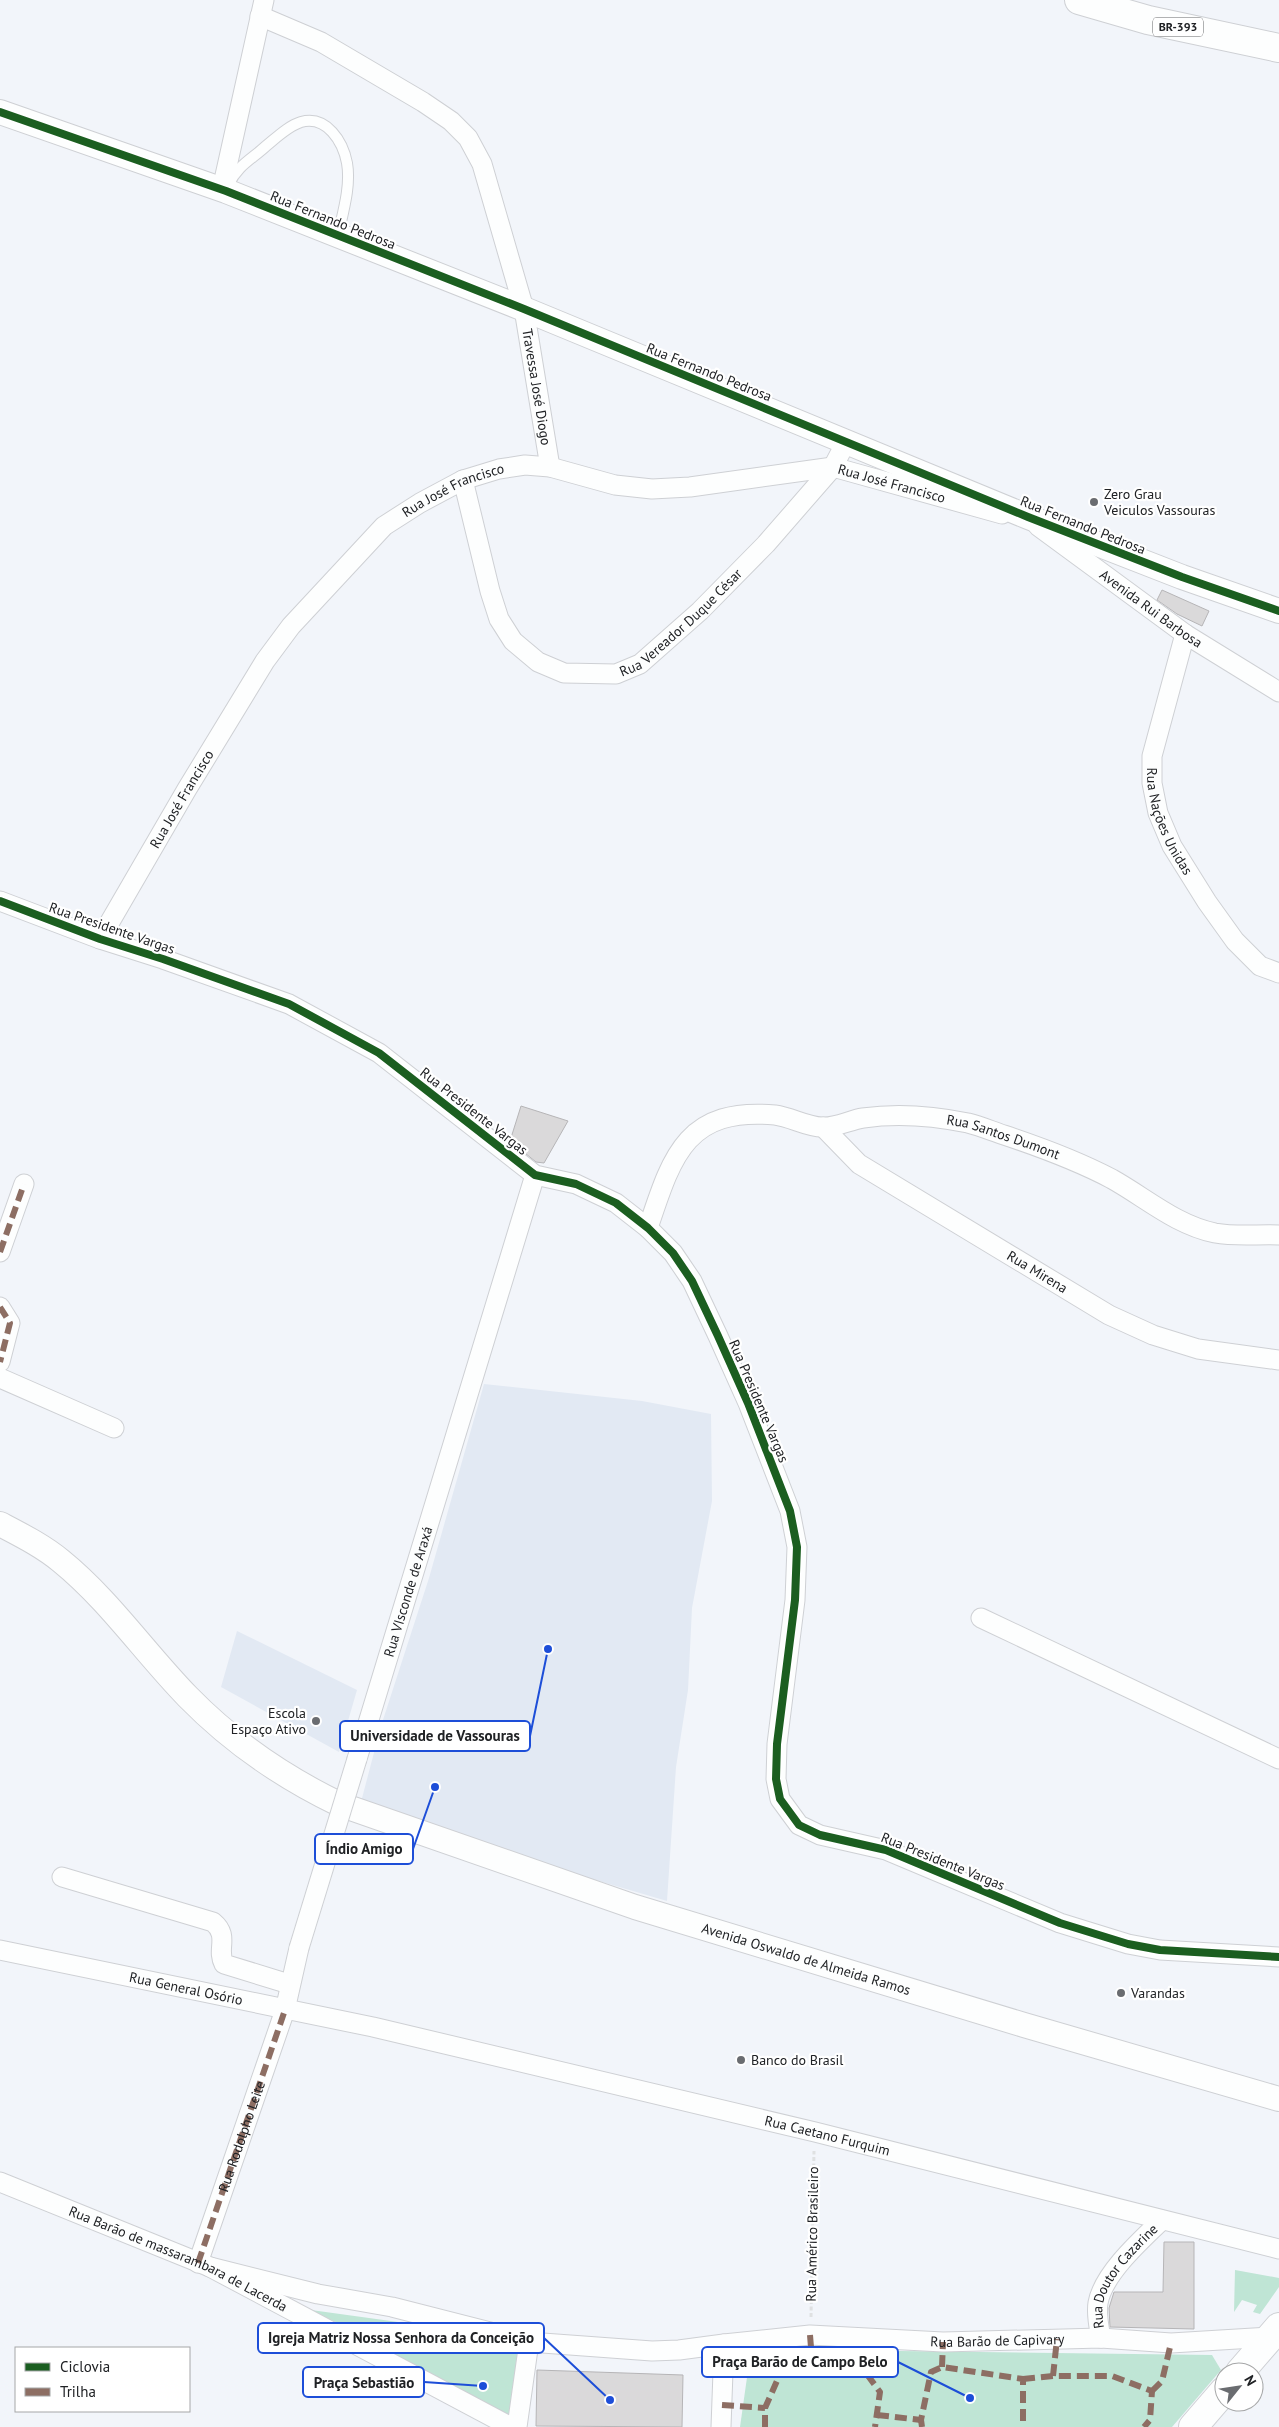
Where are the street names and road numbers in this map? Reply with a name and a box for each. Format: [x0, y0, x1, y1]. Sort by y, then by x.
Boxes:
road number: BR-393 [1153, 18, 1203, 36]
street label: Rua Fernando Pedrosa [268, 187, 398, 253]
street label: Travessa José Diogo [518, 327, 555, 447]
street label: Rua Fernando Pedrosa [644, 339, 774, 405]
street label: Rua José Francisco [399, 459, 505, 521]
street label: Rua José Francisco [836, 460, 948, 507]
street label: Rua Fernando Pedrosa [1018, 492, 1148, 558]
street label: Rua Vereador Duque César [617, 565, 746, 681]
street label: Avenida Rui Barbosa [1096, 565, 1206, 652]
street label: Rua José Francisco [146, 747, 218, 851]
street label: Rua Nações Unidas [1143, 768, 1197, 878]
street label: Rua Presidente Vargas [47, 898, 177, 958]
street label: Rua Presidente Vargas [416, 1063, 532, 1159]
street label: Rua Santos Dumont [945, 1110, 1063, 1163]
street label: Rua Mirena [1004, 1246, 1071, 1297]
street label: Rua Presidente Vargas [725, 1337, 793, 1465]
street label: Rua VIsconde de Araxá [380, 1524, 436, 1659]
street label: Rua Presidente Vargas [878, 1828, 1008, 1894]
street label: Avenida Oswaldo de Almeida Ramos [699, 1919, 913, 1999]
street label: Rua General Osório [128, 1968, 244, 2009]
street label: Rua Rodolpho Leite [214, 2078, 269, 2194]
street label: Rua Caetano Furquim [763, 2111, 892, 2160]
street label: Rua Américo Brasileiro [802, 2166, 822, 2302]
street label: Rua Barão de massarambara de Lacerda [66, 2202, 291, 2316]
street label: Rua Doutor Cazarine [1088, 2220, 1161, 2330]
street label: Rua Barão de Capivary [930, 2330, 1065, 2351]

